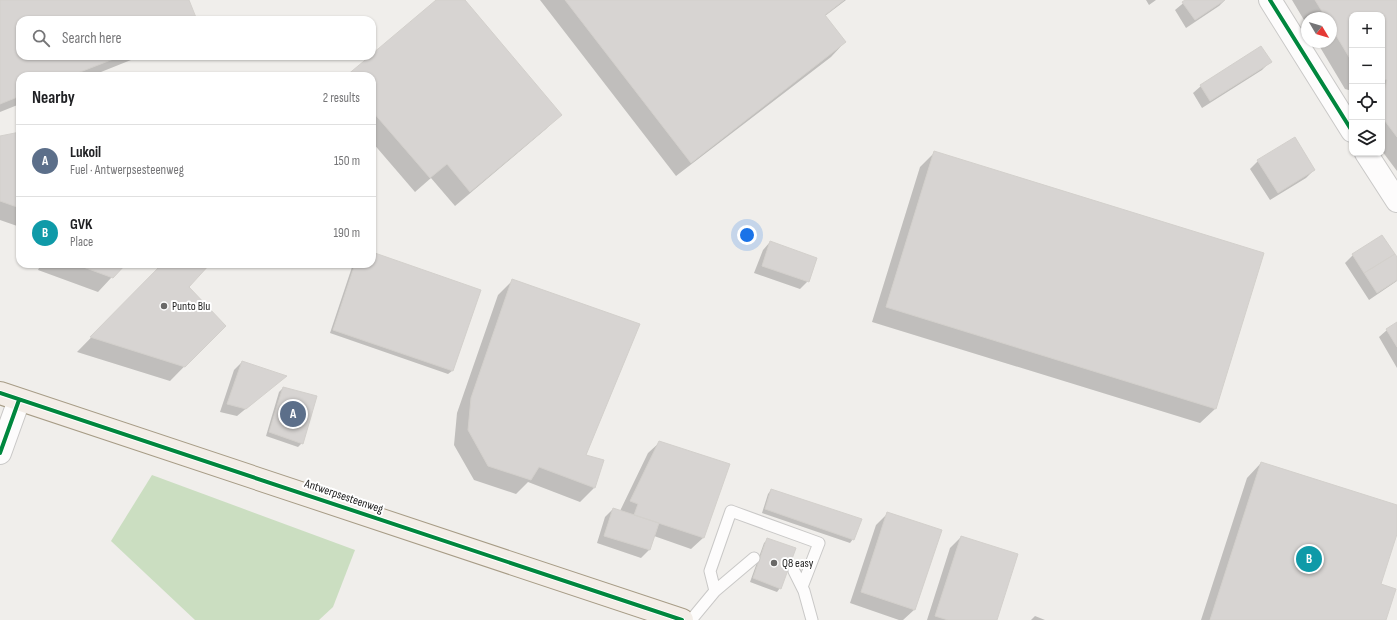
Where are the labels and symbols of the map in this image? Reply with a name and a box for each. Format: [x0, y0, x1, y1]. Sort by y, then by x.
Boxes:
north arrow [1301, 12, 1337, 48]
your location [737, 225, 757, 245]
place label: Punto Blu [172, 299, 210, 314]
marker: Punto Blu [159, 301, 169, 311]
pin: A [280, 399, 306, 429]
street label: Antwerpsesteenweg [302, 476, 385, 517]
pin: B [1296, 544, 1322, 574]
place label: Q8 easy [782, 556, 814, 571]
marker: Q8 easy [769, 558, 779, 568]

